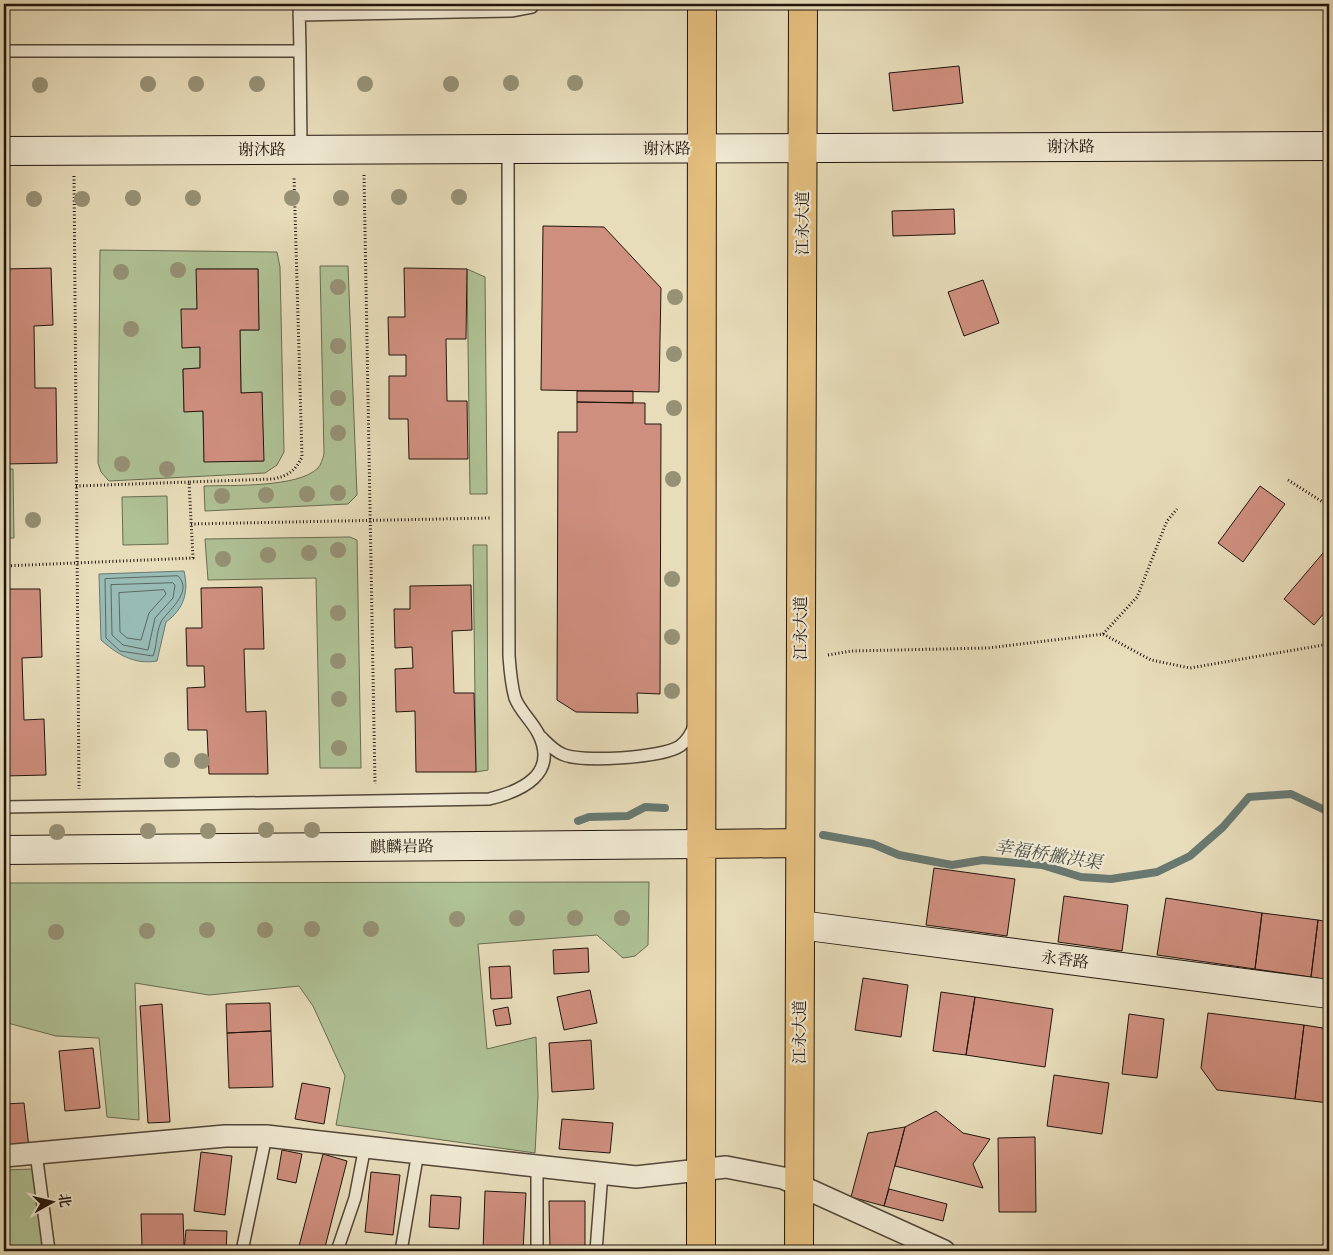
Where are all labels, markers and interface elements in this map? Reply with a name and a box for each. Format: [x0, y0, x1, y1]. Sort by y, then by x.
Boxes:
street label: 谢沐路 [1047, 136, 1095, 158]
street label: 谢沐路 [643, 138, 691, 160]
street label: 谢沐路 [238, 139, 286, 161]
street label: 江永大道 [792, 191, 814, 255]
street label: 江永大道 [790, 596, 812, 660]
water label: 幸福桥撇洪渠 [993, 834, 1106, 876]
street label: 麒麟岩路 [370, 835, 434, 859]
street label: 永香路 [1040, 946, 1090, 974]
street label: 江永大道 [789, 1000, 811, 1064]
north arrow [28, 1178, 78, 1228]
text: 北 [54, 1192, 75, 1209]

